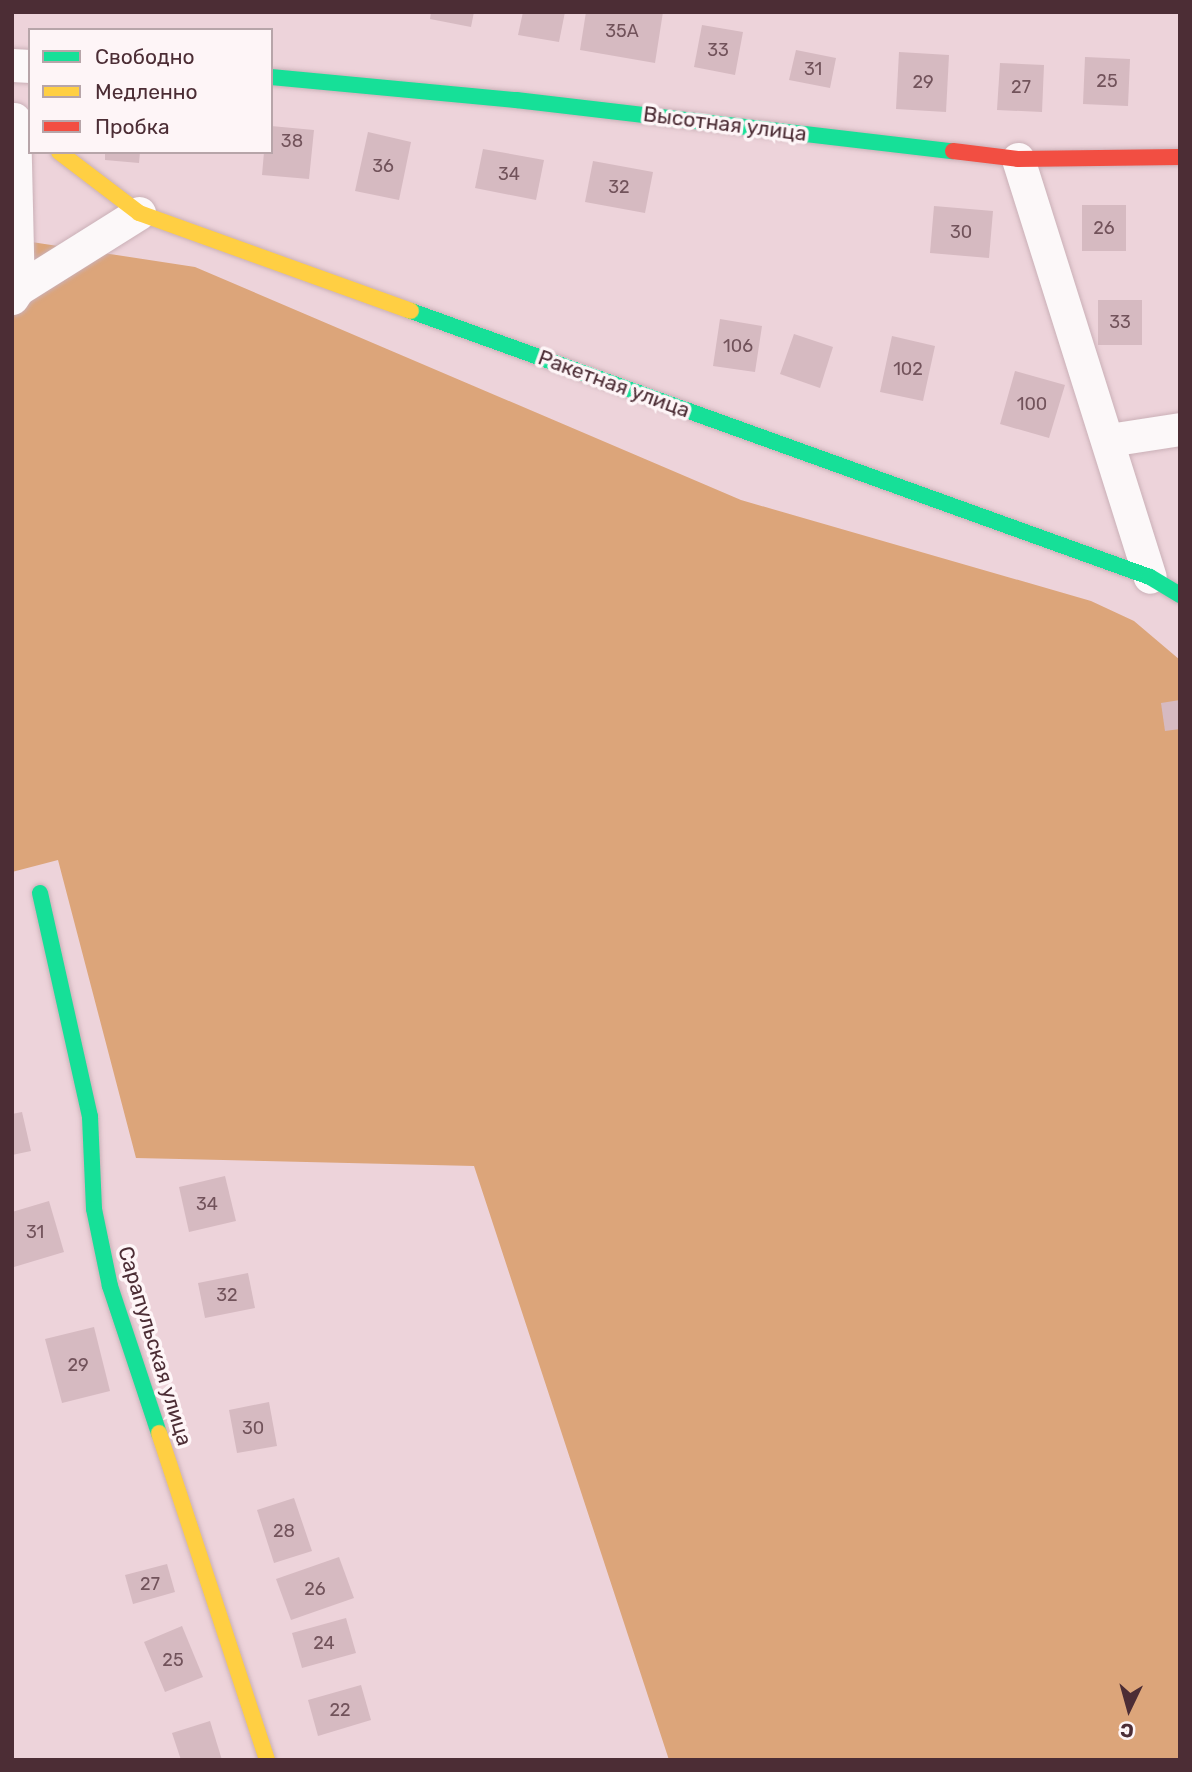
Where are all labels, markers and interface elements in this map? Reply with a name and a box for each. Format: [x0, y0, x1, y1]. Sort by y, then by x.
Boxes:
house number: 35А [605, 20, 639, 42]
legend [28, 28, 273, 154]
house number: 33 [707, 39, 729, 61]
text: Свободно [95, 44, 195, 69]
house number: 31 [804, 58, 822, 80]
house number: 25 [1096, 70, 1118, 92]
house number: 29 [912, 71, 934, 93]
house number: 27 [1011, 76, 1031, 98]
text: Медленно [95, 79, 198, 104]
street label: Высотная улица [642, 101, 808, 147]
text: Пробка [95, 114, 170, 139]
house number: 38 [281, 130, 303, 152]
house number: 36 [372, 155, 394, 177]
house number: 34 [498, 163, 520, 185]
house number: 32 [608, 176, 630, 198]
house number: 26 [1093, 217, 1115, 239]
house number: 30 [950, 221, 972, 243]
house number: 33 [1109, 311, 1131, 333]
house number: 106 [723, 335, 753, 357]
street label: Ракетная улица [535, 345, 693, 423]
house number: 102 [893, 358, 923, 380]
house number: 100 [1017, 393, 1047, 415]
house number: 34 [196, 1193, 218, 1215]
house number: 31 [26, 1221, 44, 1243]
street label: Сарапульская улица [113, 1243, 197, 1449]
house number: 32 [216, 1284, 238, 1306]
house number: 29 [67, 1354, 89, 1376]
house number: 30 [242, 1417, 264, 1439]
house number: 28 [273, 1520, 295, 1542]
house number: 27 [140, 1573, 160, 1595]
house number: 26 [304, 1578, 326, 1600]
house number: 24 [313, 1632, 335, 1654]
house number: 25 [162, 1649, 184, 1671]
north arrow [1094, 1674, 1164, 1744]
house number: 22 [329, 1699, 351, 1721]
text: С [1119, 1718, 1135, 1742]

